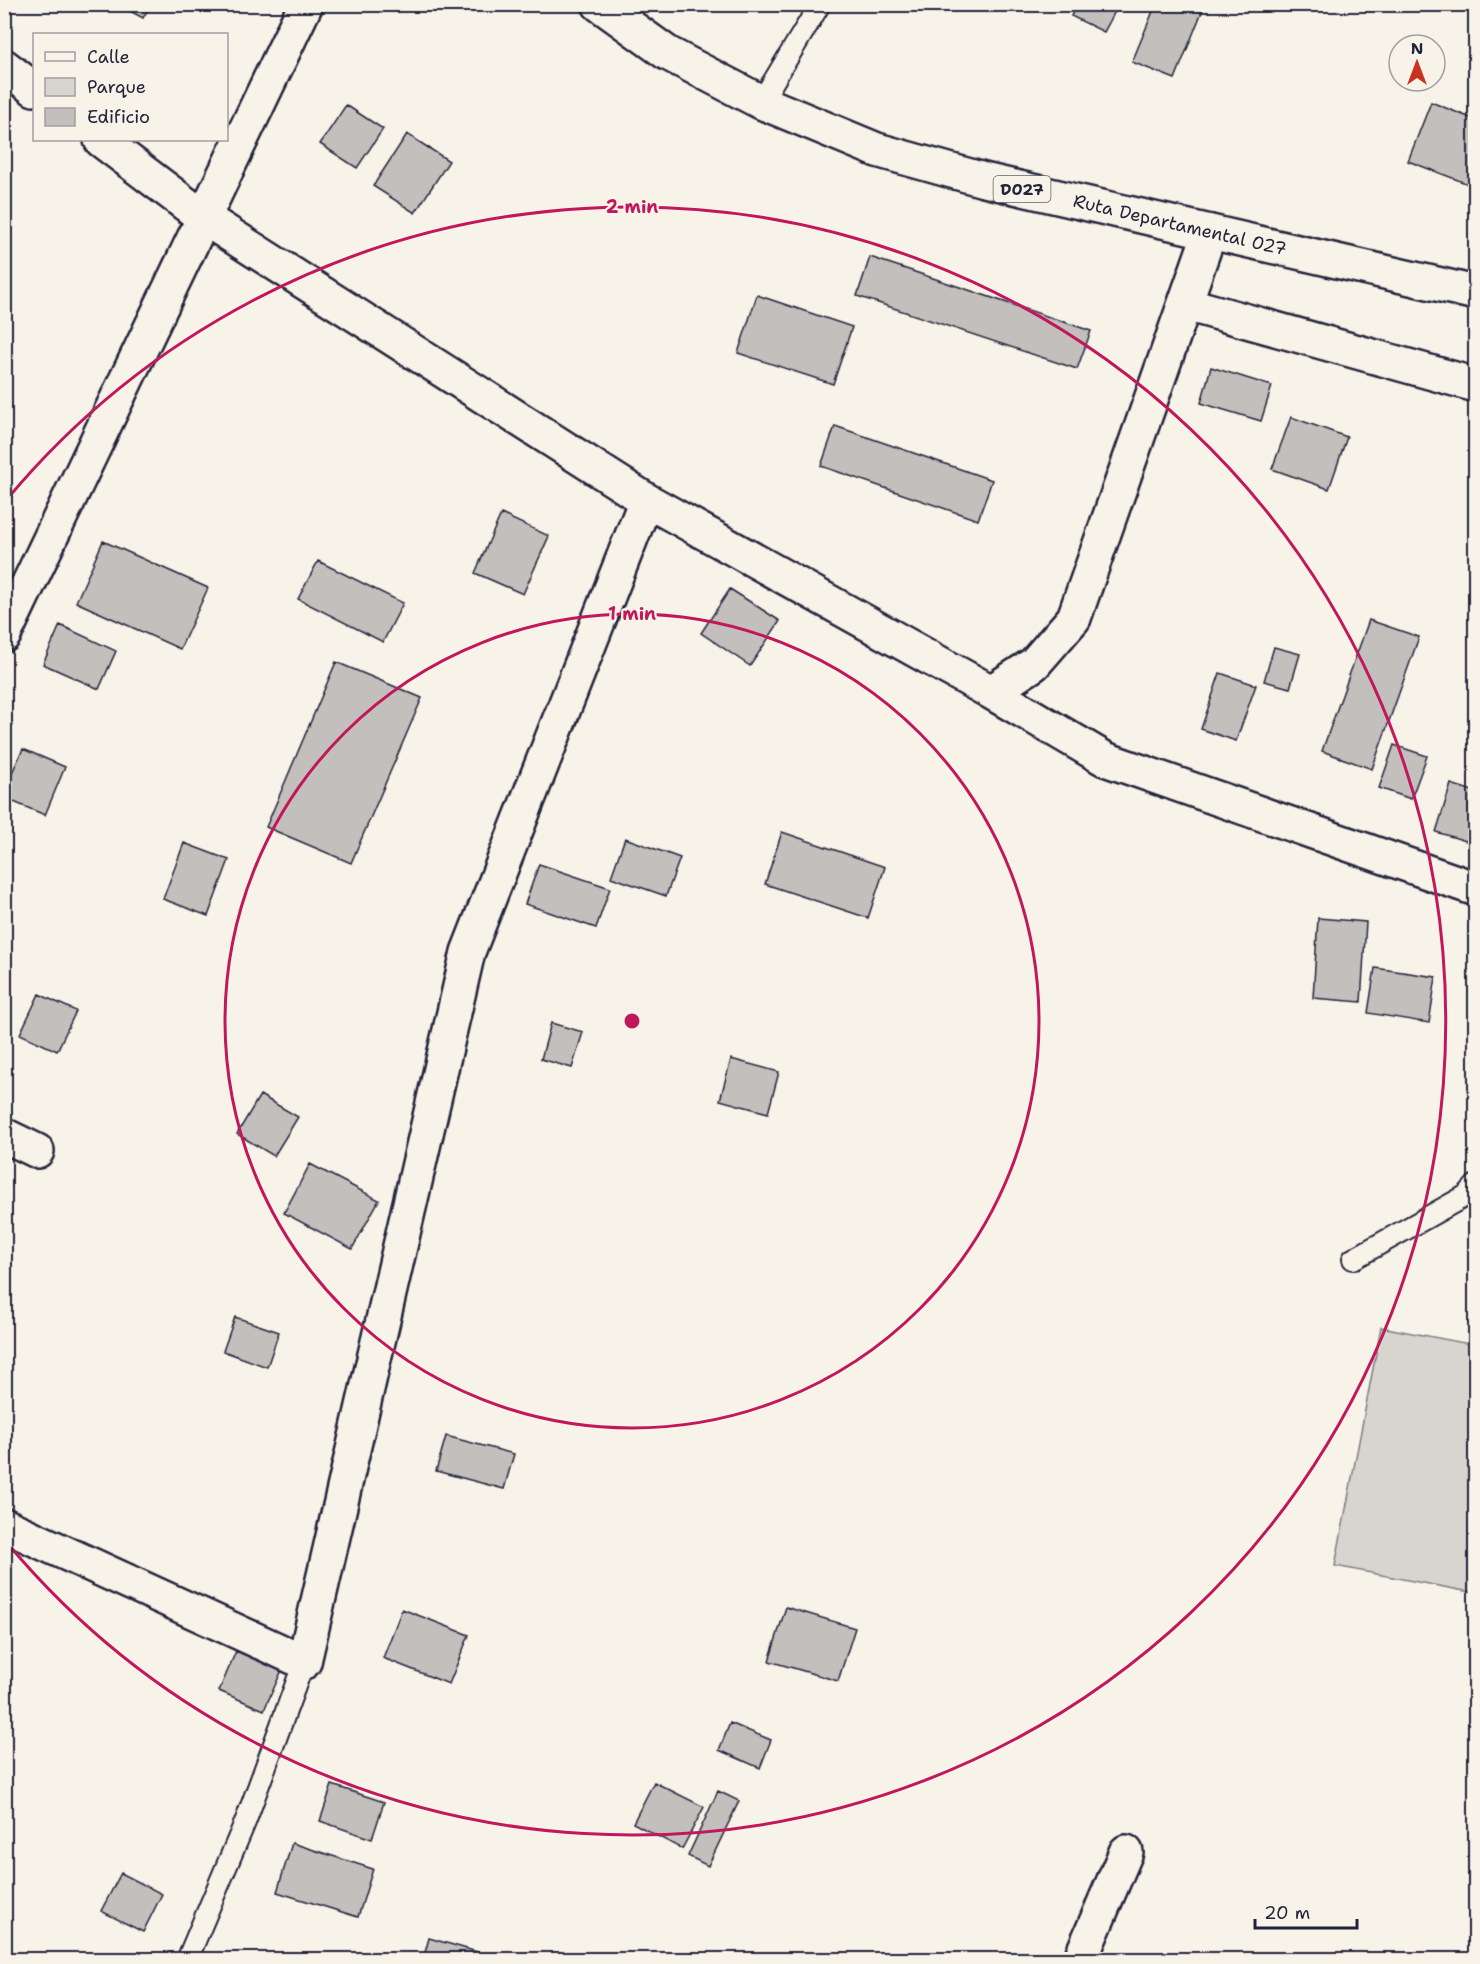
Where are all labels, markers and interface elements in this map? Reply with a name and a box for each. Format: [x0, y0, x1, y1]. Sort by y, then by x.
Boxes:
legend [33, 33, 228, 141]
north arrow [1387, 33, 1447, 93]
text: N [1411, 38, 1423, 59]
text: Calle [87, 45, 130, 69]
text: Parque [87, 75, 146, 99]
text: Edificio [87, 105, 150, 129]
road number: D027 [994, 176, 1050, 202]
street label: Ruta Departamental 027 [1071, 189, 1289, 261]
text: 2 min [606, 195, 658, 219]
text: 1 min [608, 602, 656, 626]
centre of rings [622, 1011, 642, 1031]
scale bar [1255, 1892, 1357, 1930]
text: 20 m [1264, 1901, 1310, 1925]

